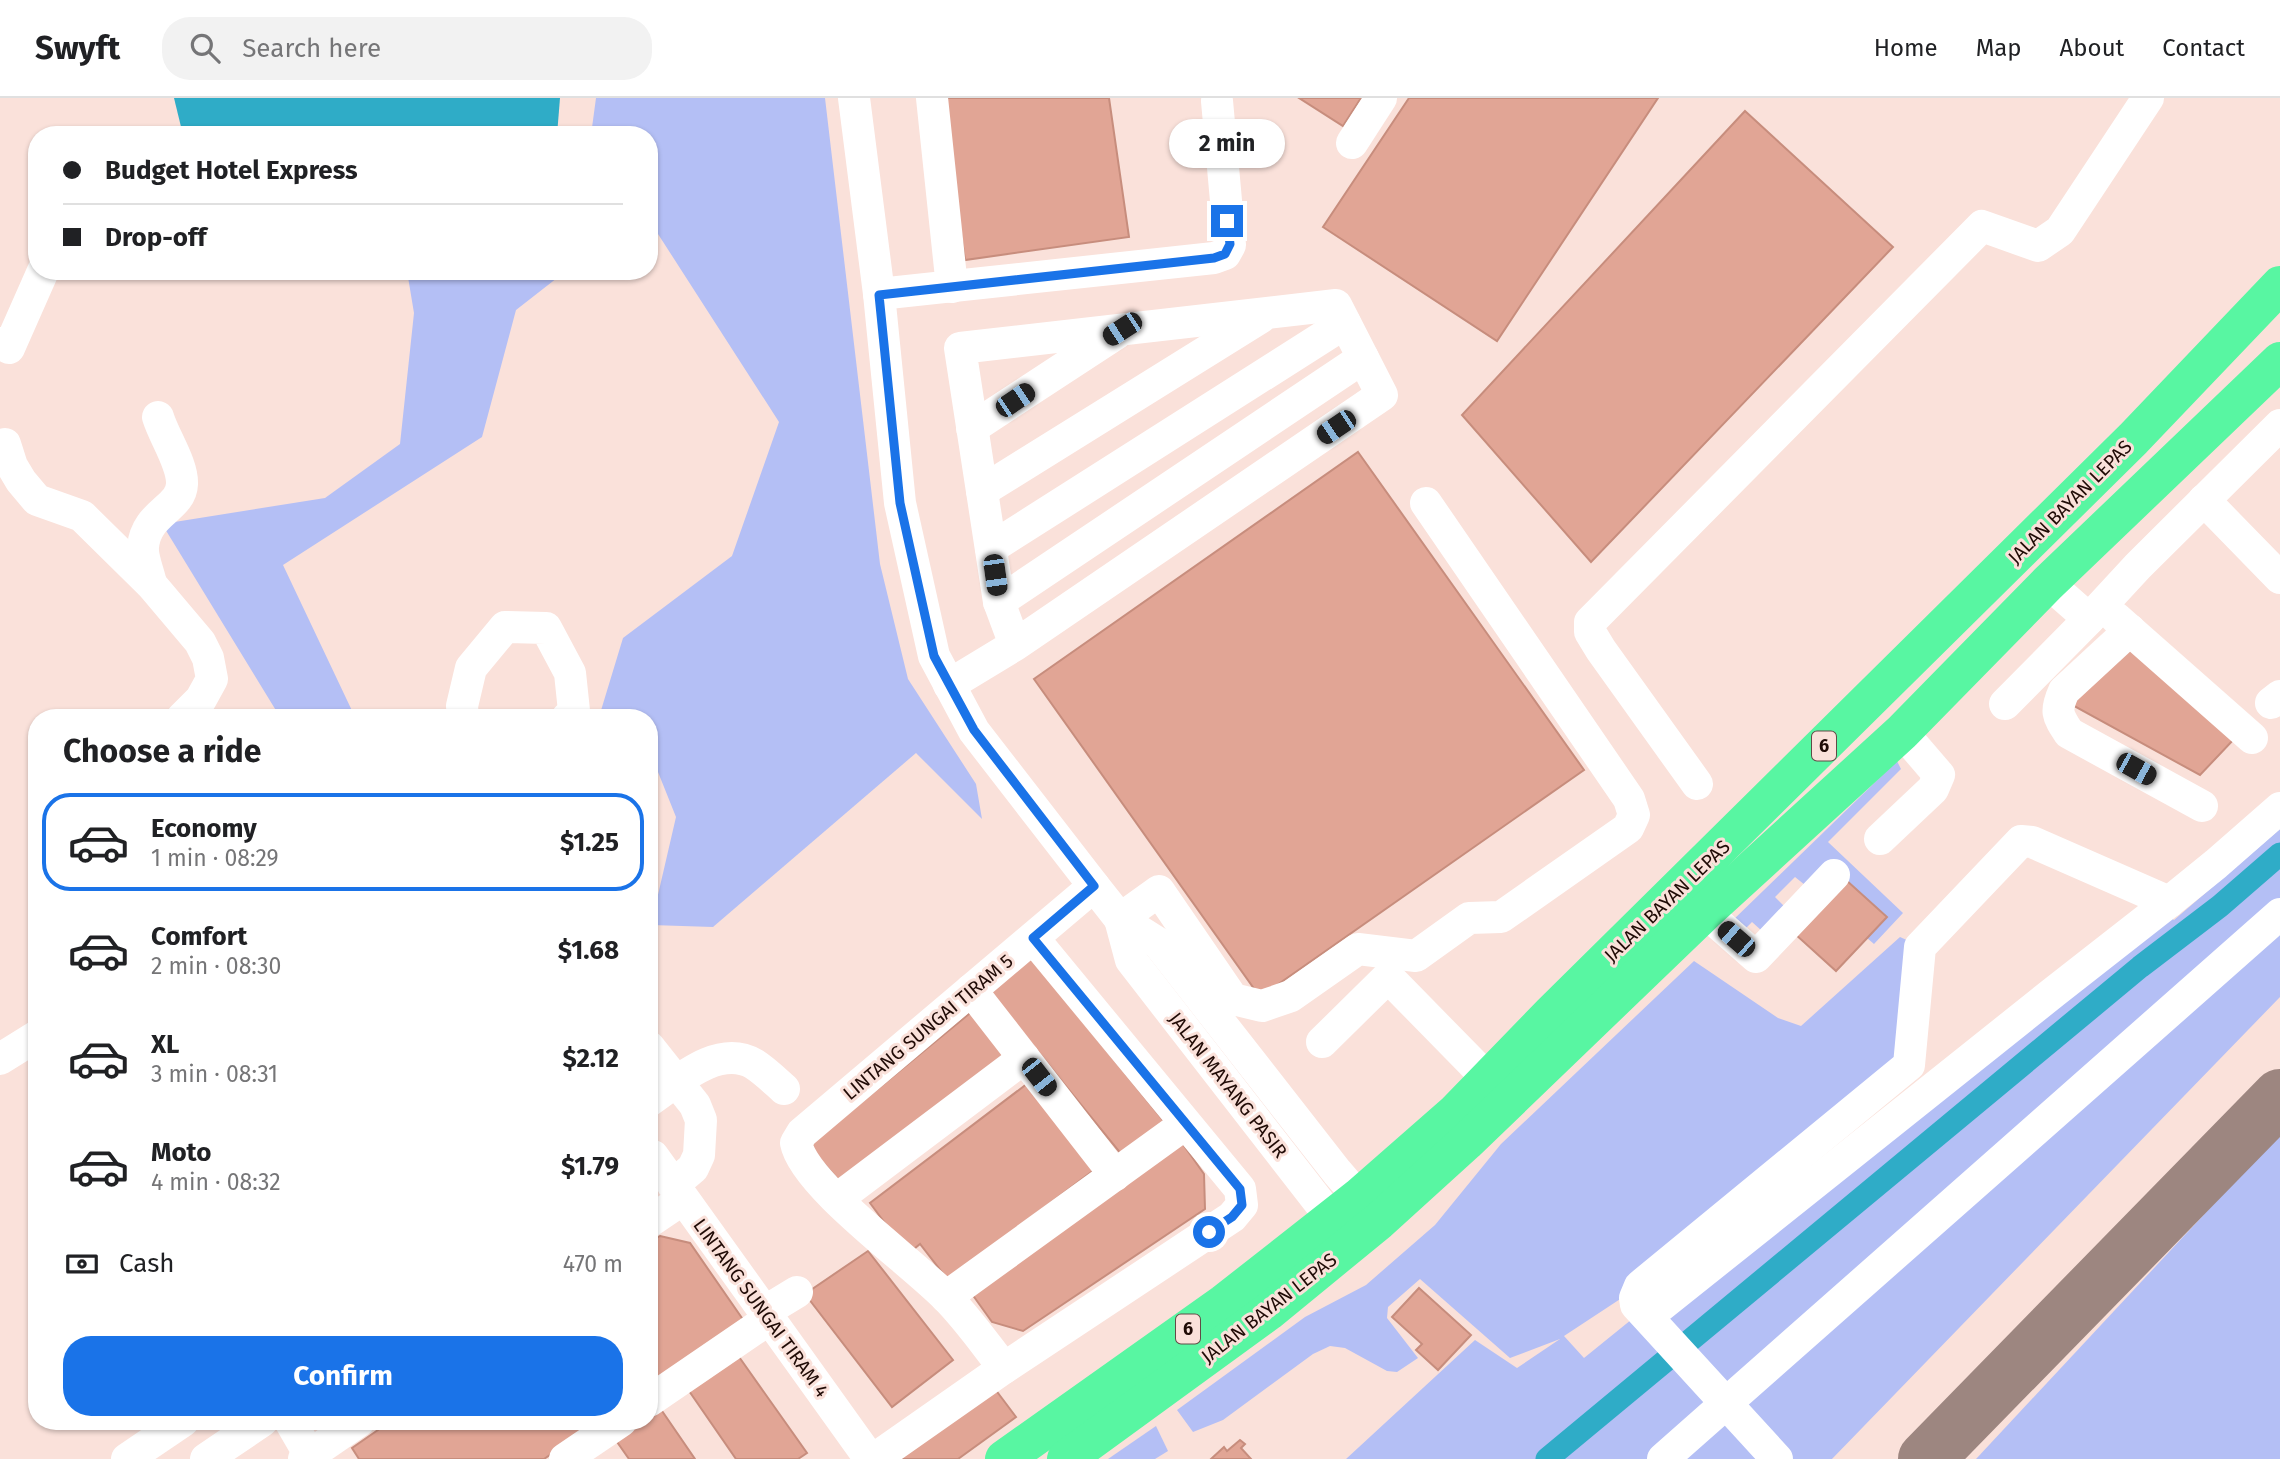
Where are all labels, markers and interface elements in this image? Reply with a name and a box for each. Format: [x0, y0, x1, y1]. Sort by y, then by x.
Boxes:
search box [162, 17, 652, 80]
text: Swyft [35, 28, 120, 68]
icon: search [186, 29, 224, 67]
text: Search here [242, 33, 381, 64]
text: Home [1874, 34, 1938, 62]
text: Map [1976, 34, 2022, 62]
text: About [2060, 34, 2124, 62]
text: Contact [2162, 34, 2245, 62]
callout: 2 min [1169, 120, 1285, 169]
text: 2 min [1199, 129, 1255, 157]
text: Budget Hotel Express [105, 155, 358, 186]
route end [1211, 205, 1243, 237]
text: Drop-off [105, 222, 207, 253]
car [1099, 309, 1146, 349]
car [992, 380, 1039, 420]
car [1313, 407, 1360, 447]
street label: JALAN BAYAN LEPAS [2003, 435, 2137, 569]
car [982, 553, 1009, 597]
text: Choose a ride [63, 732, 261, 770]
road number: 6 [1812, 732, 1836, 760]
car [2113, 750, 2160, 788]
icon: car [67, 811, 130, 874]
text: Economy [151, 813, 257, 844]
text: $1.25 [560, 827, 619, 858]
street label: JALAN BAYAN LEPAS [1599, 835, 1735, 967]
text: 1 min · 08:29 [151, 844, 279, 872]
car [1714, 917, 1759, 961]
icon: car [67, 919, 130, 982]
text: Comfort [151, 921, 247, 952]
text: $1.68 [558, 935, 619, 966]
street label: LINTANG SUNGAI TIRAM 5 [838, 949, 1018, 1105]
text: 2 min · 08:30 [151, 952, 281, 980]
street label: JALAN MAYANG PASIR [1164, 1008, 1292, 1163]
icon: car [67, 1027, 130, 1090]
text: XL [151, 1029, 179, 1060]
text: $2.12 [562, 1043, 619, 1074]
car [1018, 1054, 1061, 1100]
text: 3 min · 08:31 [151, 1060, 278, 1088]
icon: car [67, 1135, 130, 1198]
text: Moto [151, 1137, 211, 1168]
text: $1.79 [561, 1151, 619, 1182]
text: 4 min · 08:32 [151, 1168, 281, 1196]
street label: LINTANG SUNGAI TIRAM 4 [689, 1214, 833, 1402]
route start [1193, 1216, 1225, 1248]
icon: cash [63, 1245, 101, 1283]
text: Cash [119, 1248, 175, 1279]
street label: JALAN BAYAN LEPAS [1197, 1248, 1341, 1368]
text: 470 m [563, 1250, 623, 1278]
road number: 6 [1176, 1314, 1200, 1344]
button: Confirm [63, 1336, 623, 1416]

